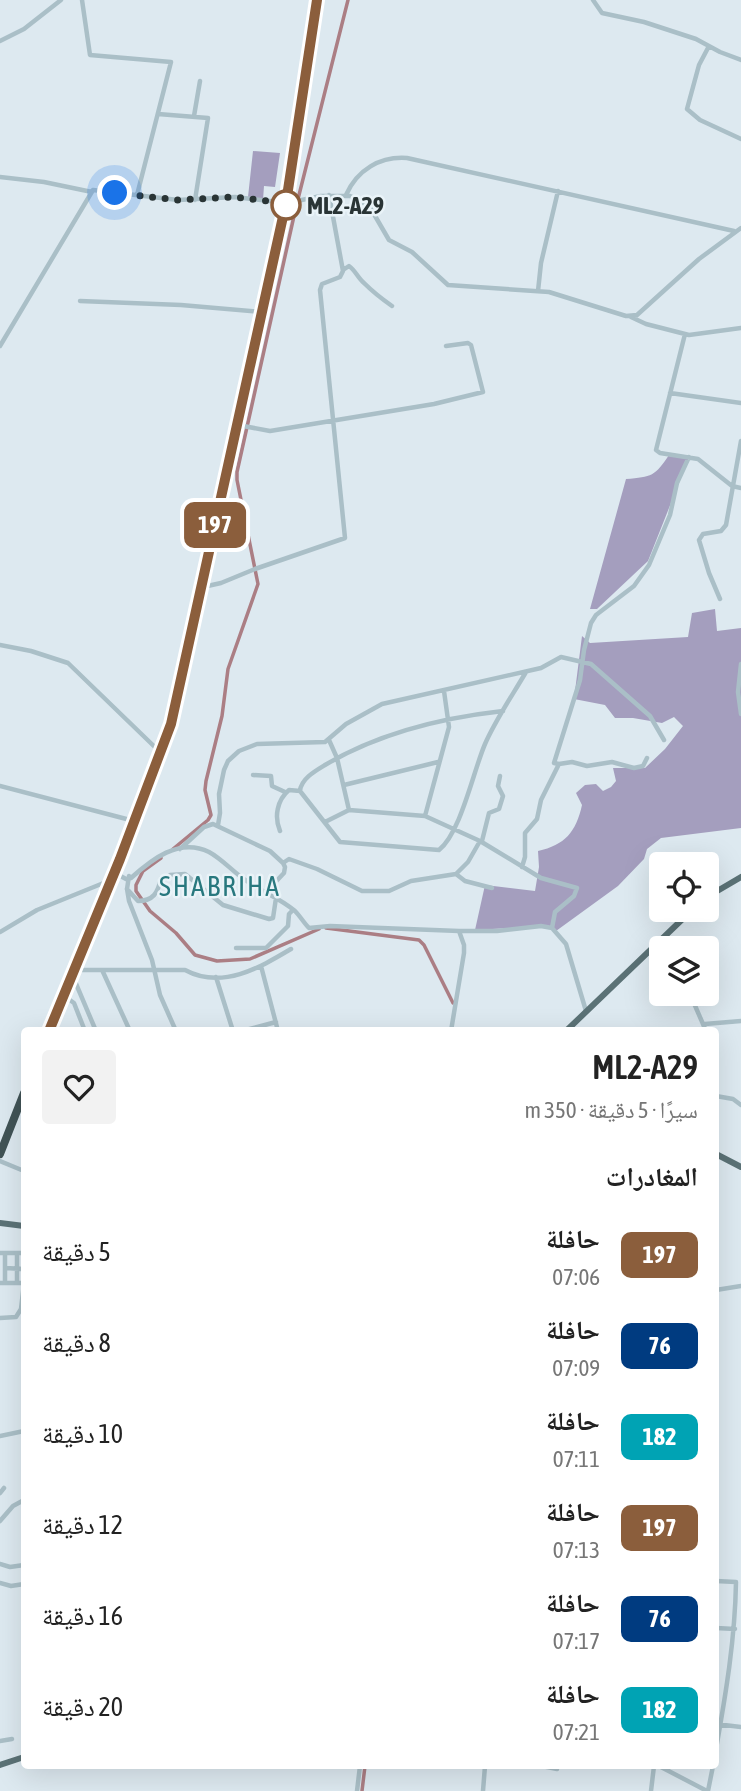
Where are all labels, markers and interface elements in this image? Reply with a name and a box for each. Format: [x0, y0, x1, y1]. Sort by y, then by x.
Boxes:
your location [97, 175, 132, 210]
marker: ML2-A29 [271, 190, 301, 220]
place label: ML2-A29 [307, 192, 384, 219]
line badge: 197 [175, 502, 255, 548]
text: 197 [198, 511, 232, 538]
map controls [649, 852, 719, 1006]
button: locate [649, 852, 719, 922]
district label: SHABRIHA [159, 870, 281, 902]
button: layers [649, 936, 719, 1006]
text: ML2-A29 [592, 1048, 698, 1086]
button: heart [42, 1050, 116, 1124]
text: سيرًا · 5 دقيقة · 350 m [524, 1097, 698, 1123]
text: المغادرات [606, 1162, 698, 1192]
text: حافلة [546, 1224, 600, 1254]
text: 5 دقيقة [42, 1237, 111, 1267]
text: 197 [643, 1241, 676, 1268]
text: 07:06 [552, 1264, 600, 1290]
text: حافلة [546, 1315, 600, 1345]
text: 8 دقيقة [42, 1328, 111, 1358]
text: 76 [648, 1332, 671, 1359]
text: 07:09 [552, 1355, 600, 1381]
text: حافلة [546, 1406, 600, 1436]
text: 10 دقيقة [42, 1419, 123, 1449]
text: 182 [643, 1423, 676, 1450]
text: 07:11 [553, 1446, 600, 1472]
text: حافلة [546, 1497, 600, 1527]
text: 12 دقيقة [42, 1510, 123, 1540]
text: 197 [643, 1514, 676, 1541]
text: 07:13 [553, 1537, 600, 1563]
text: حافلة [546, 1588, 600, 1618]
text: 16 دقيقة [42, 1601, 123, 1631]
text: 76 [648, 1605, 671, 1632]
text: 07:17 [553, 1628, 600, 1654]
text: حافلة [546, 1679, 600, 1709]
text: 20 دقيقة [42, 1692, 123, 1722]
text: 182 [643, 1696, 676, 1723]
text: 07:21 [553, 1719, 600, 1745]

